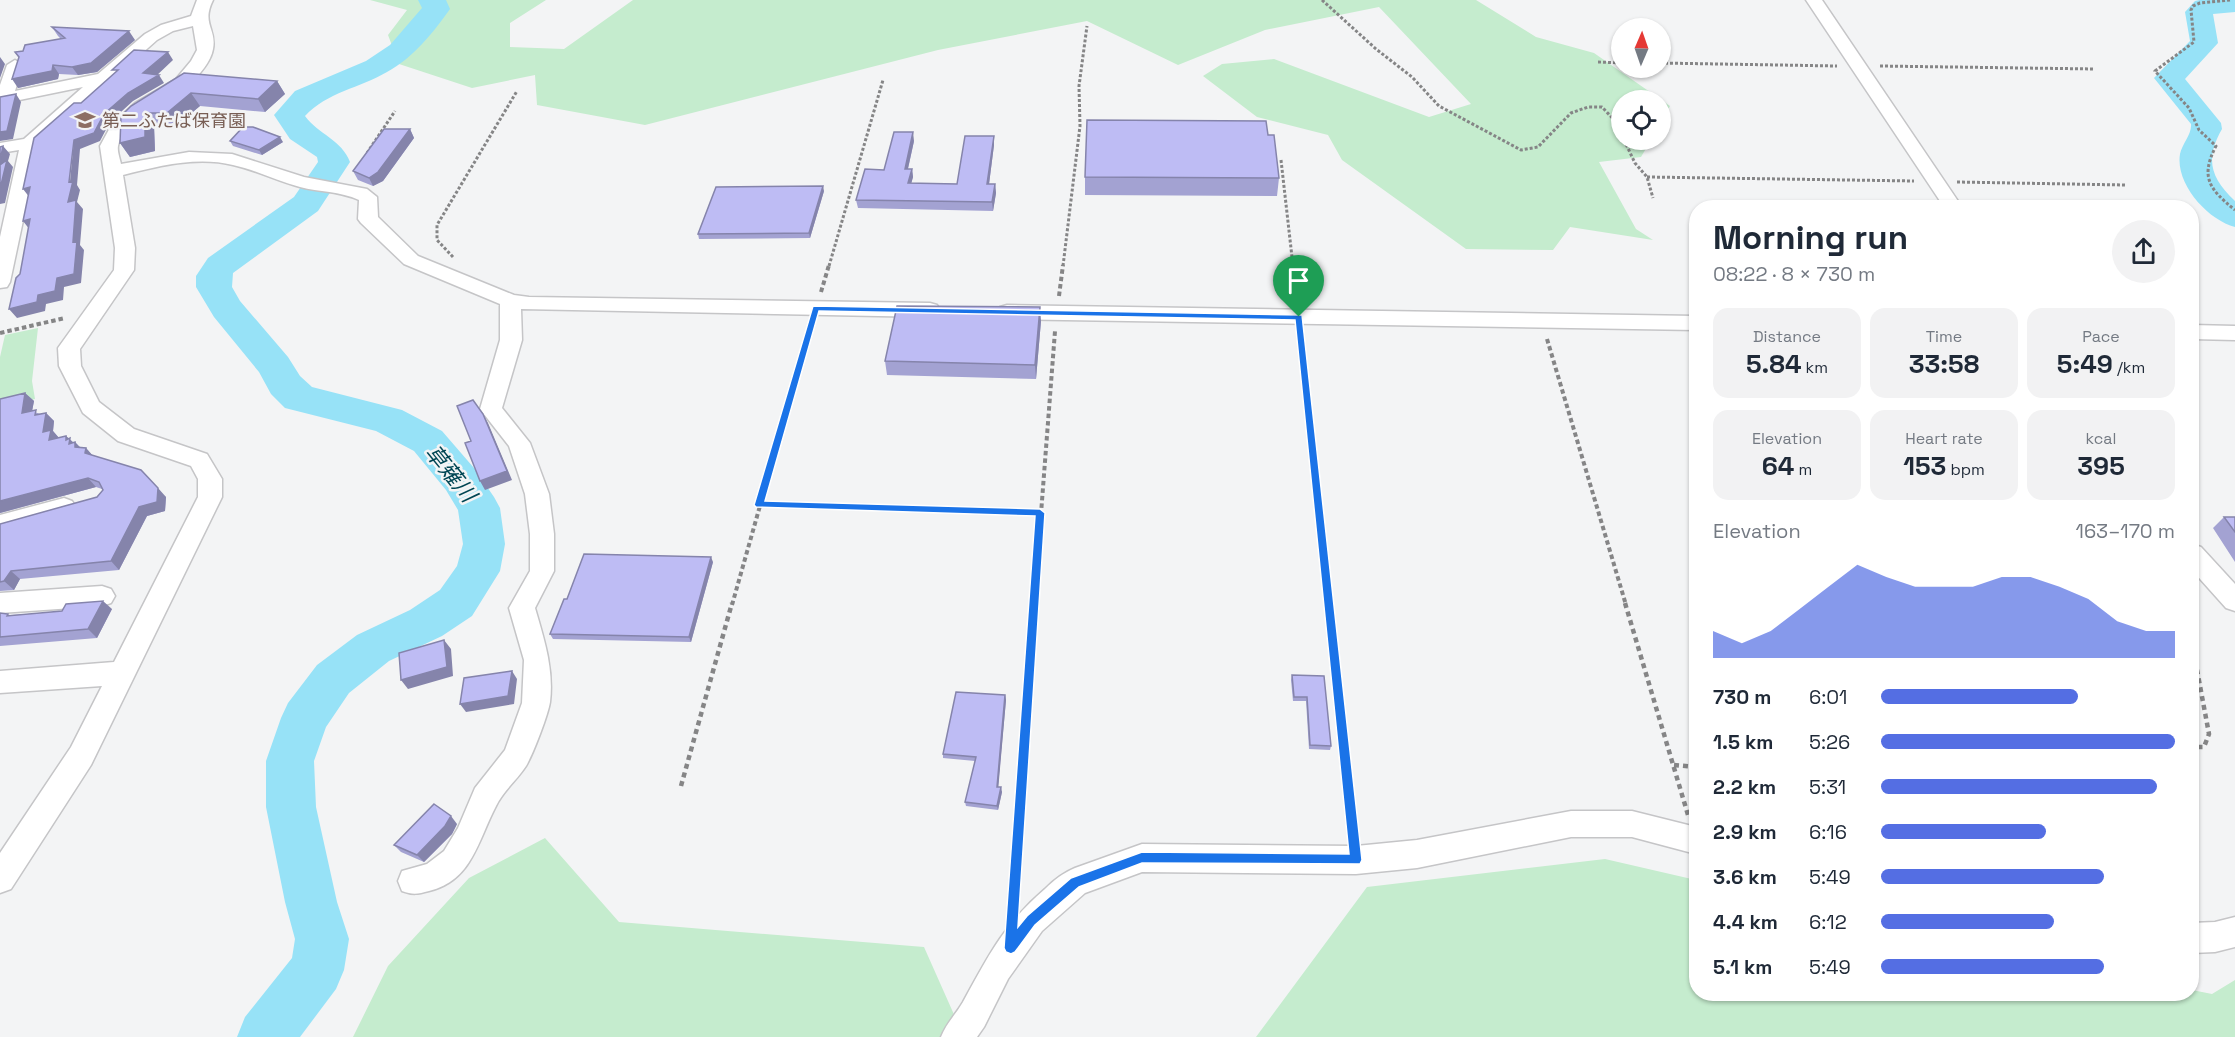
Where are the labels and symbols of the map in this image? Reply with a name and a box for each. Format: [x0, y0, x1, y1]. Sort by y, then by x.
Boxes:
north arrow [1611, 18, 1671, 78]
school or university icon: 第二ふたば保育園 [73, 108, 97, 132]
place label: 第二ふたば保育園 [102, 109, 246, 132]
pin [1273, 255, 1324, 317]
water label: 草薙川 [419, 439, 484, 509]

